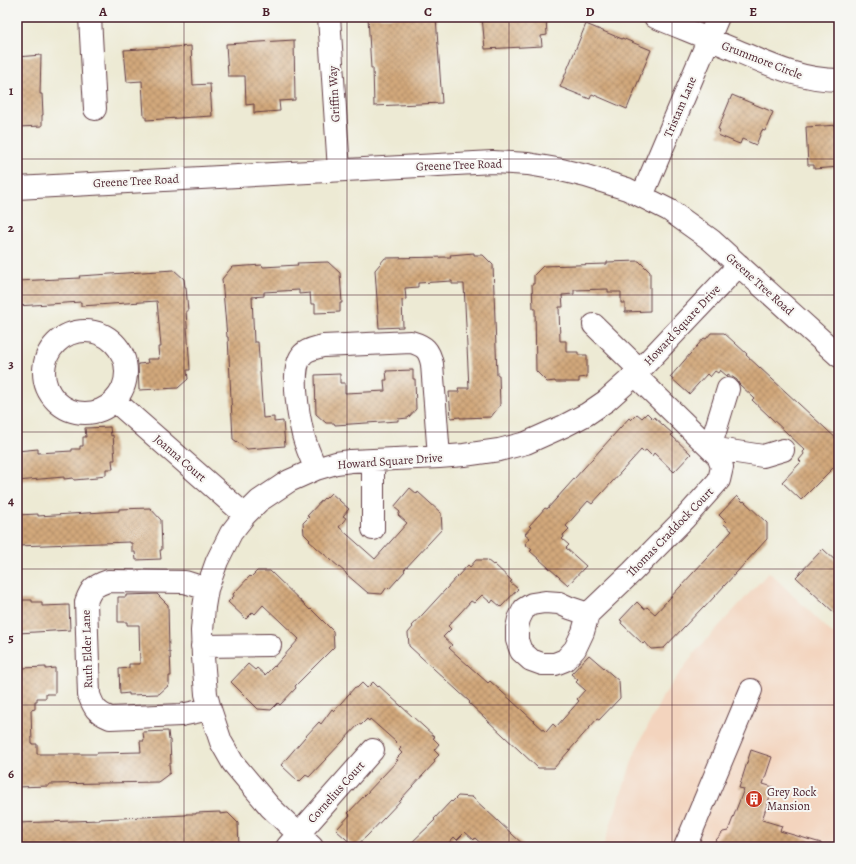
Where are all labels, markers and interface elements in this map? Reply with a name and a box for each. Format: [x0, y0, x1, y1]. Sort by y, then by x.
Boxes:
text: A [98, 3, 108, 20]
text: B [262, 3, 270, 20]
text: C [424, 3, 432, 20]
text: D [585, 3, 595, 20]
text: E [749, 3, 757, 20]
street label: Grummore Circle [719, 37, 805, 83]
street label: Griffin Way [325, 65, 343, 123]
street label: Tristam Lane [660, 74, 700, 140]
text: 1 [9, 82, 14, 99]
street label: Greene Tree Road [416, 155, 503, 174]
street label: Greene Tree Road [93, 171, 180, 191]
text: 2 [8, 219, 15, 236]
street label: Greene Tree Road [723, 249, 798, 319]
street label: Howard Square Drive [640, 281, 724, 369]
text: 3 [8, 355, 14, 372]
street label: Joanna Court [150, 431, 210, 485]
street label: Howard Square Drive [337, 449, 443, 473]
street label: Thomas Craddock Court [623, 484, 717, 580]
text: 4 [8, 492, 14, 509]
street label: Ruth Elder Lane [78, 609, 96, 689]
text: 5 [8, 629, 14, 646]
street label: Cornelius Court [304, 758, 368, 826]
text: 6 [8, 765, 14, 782]
place label: Grey Rock Mansion [767, 784, 816, 814]
building icon: Grey Rock Mansion [744, 789, 764, 809]

